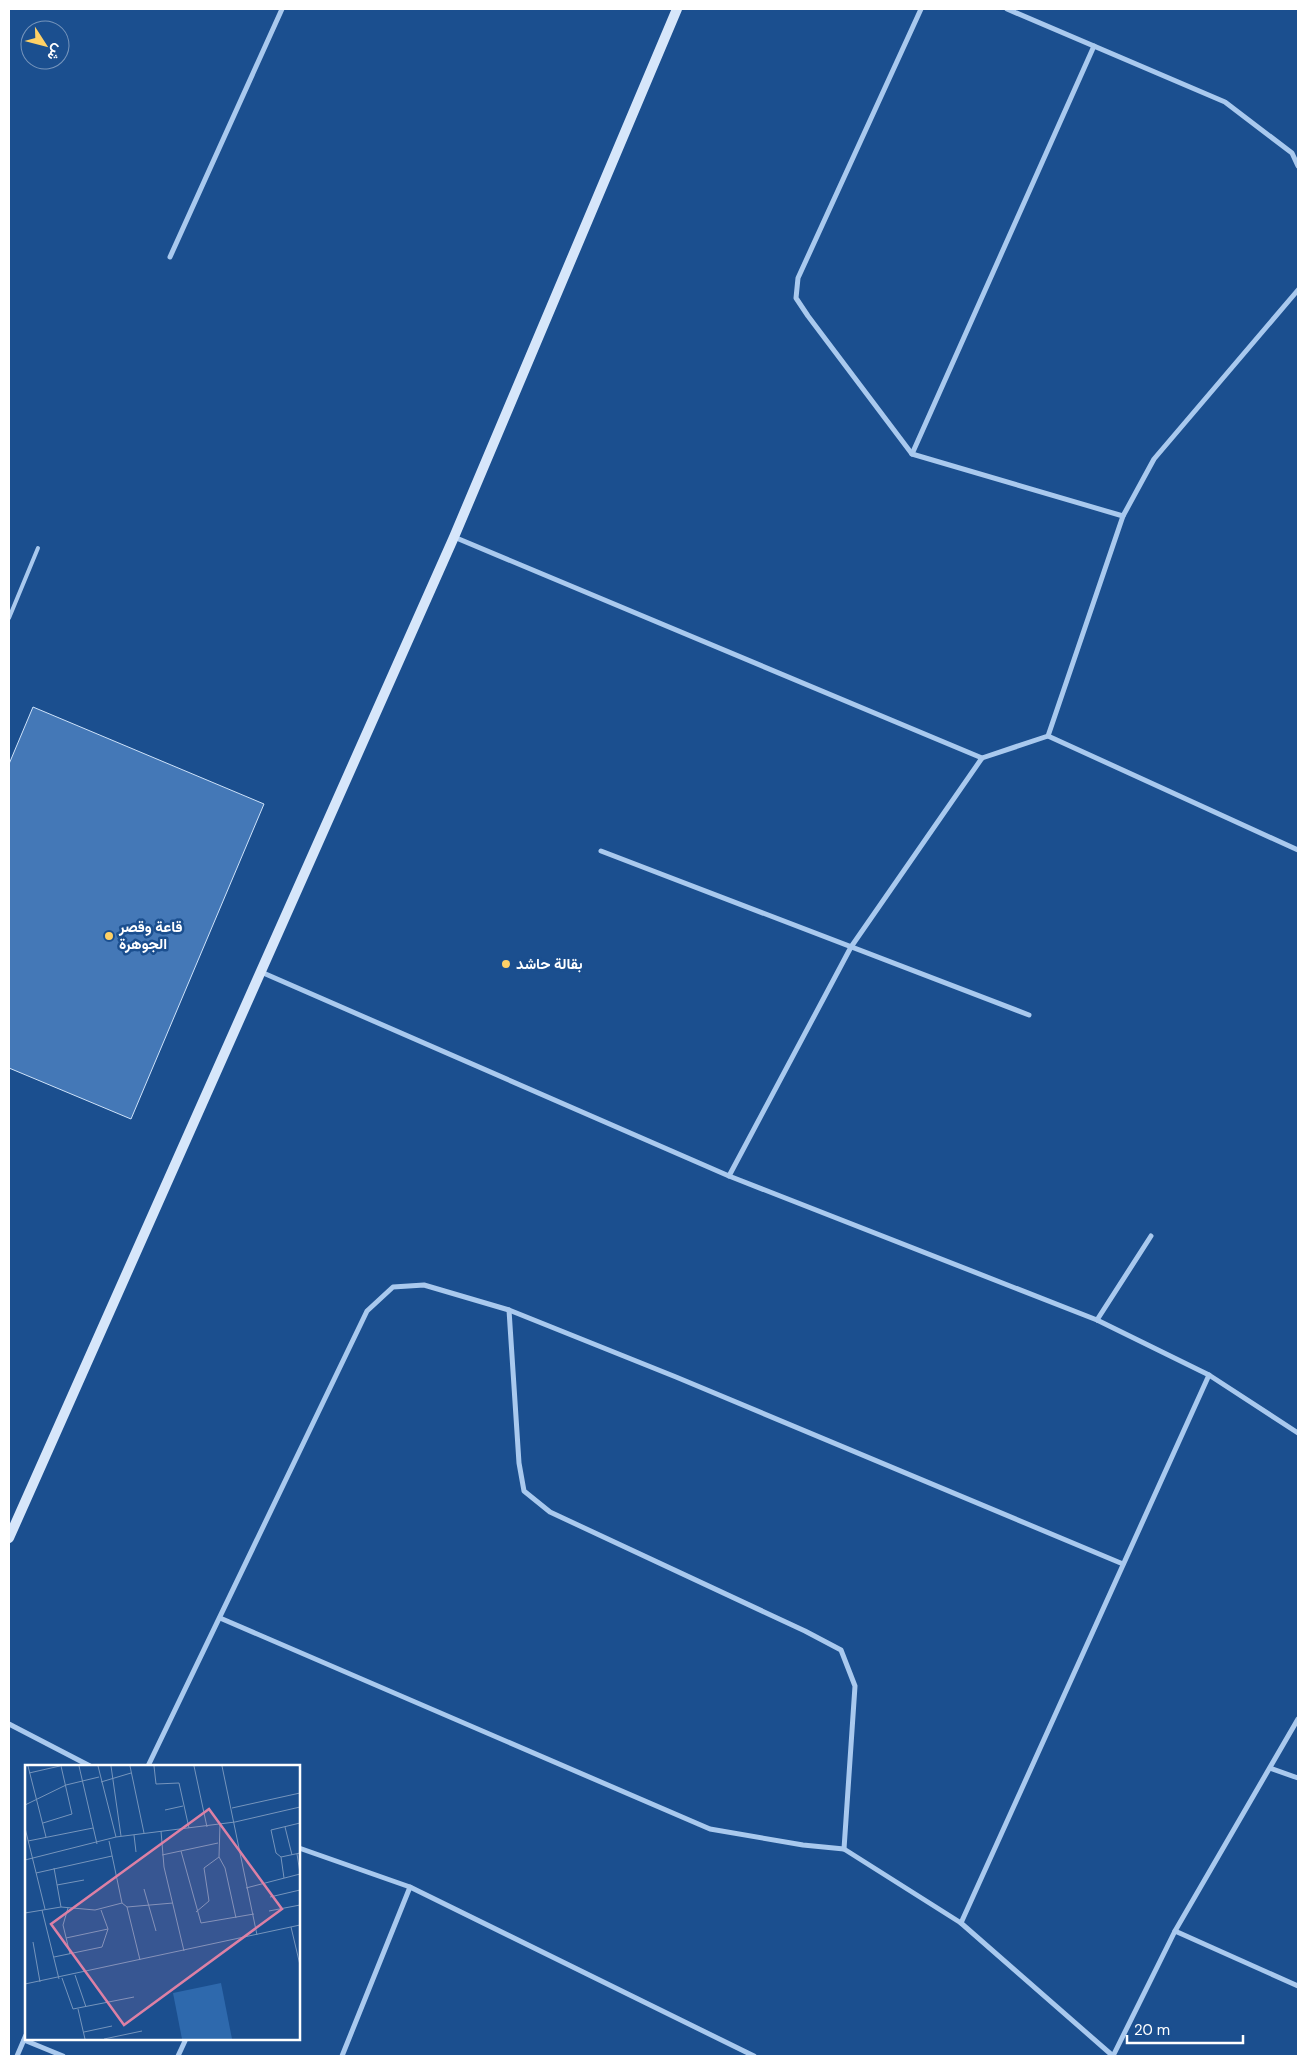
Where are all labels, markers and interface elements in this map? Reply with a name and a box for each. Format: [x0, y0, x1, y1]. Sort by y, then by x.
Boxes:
north arrow [20, 20, 70, 70]
text: ش [43, 41, 68, 65]
place label: قاعة وقصر الجوهرة [118, 917, 182, 954]
marker: قاعة وقصر الجوهرة [103, 930, 115, 942]
place label: بقالة حاشد [516, 954, 583, 974]
marker: بقالة حاشد [500, 958, 512, 970]
inset map [25, 1765, 300, 2040]
scale bar [1127, 2012, 1243, 2044]
text: 20 m [1134, 2020, 1170, 2040]

